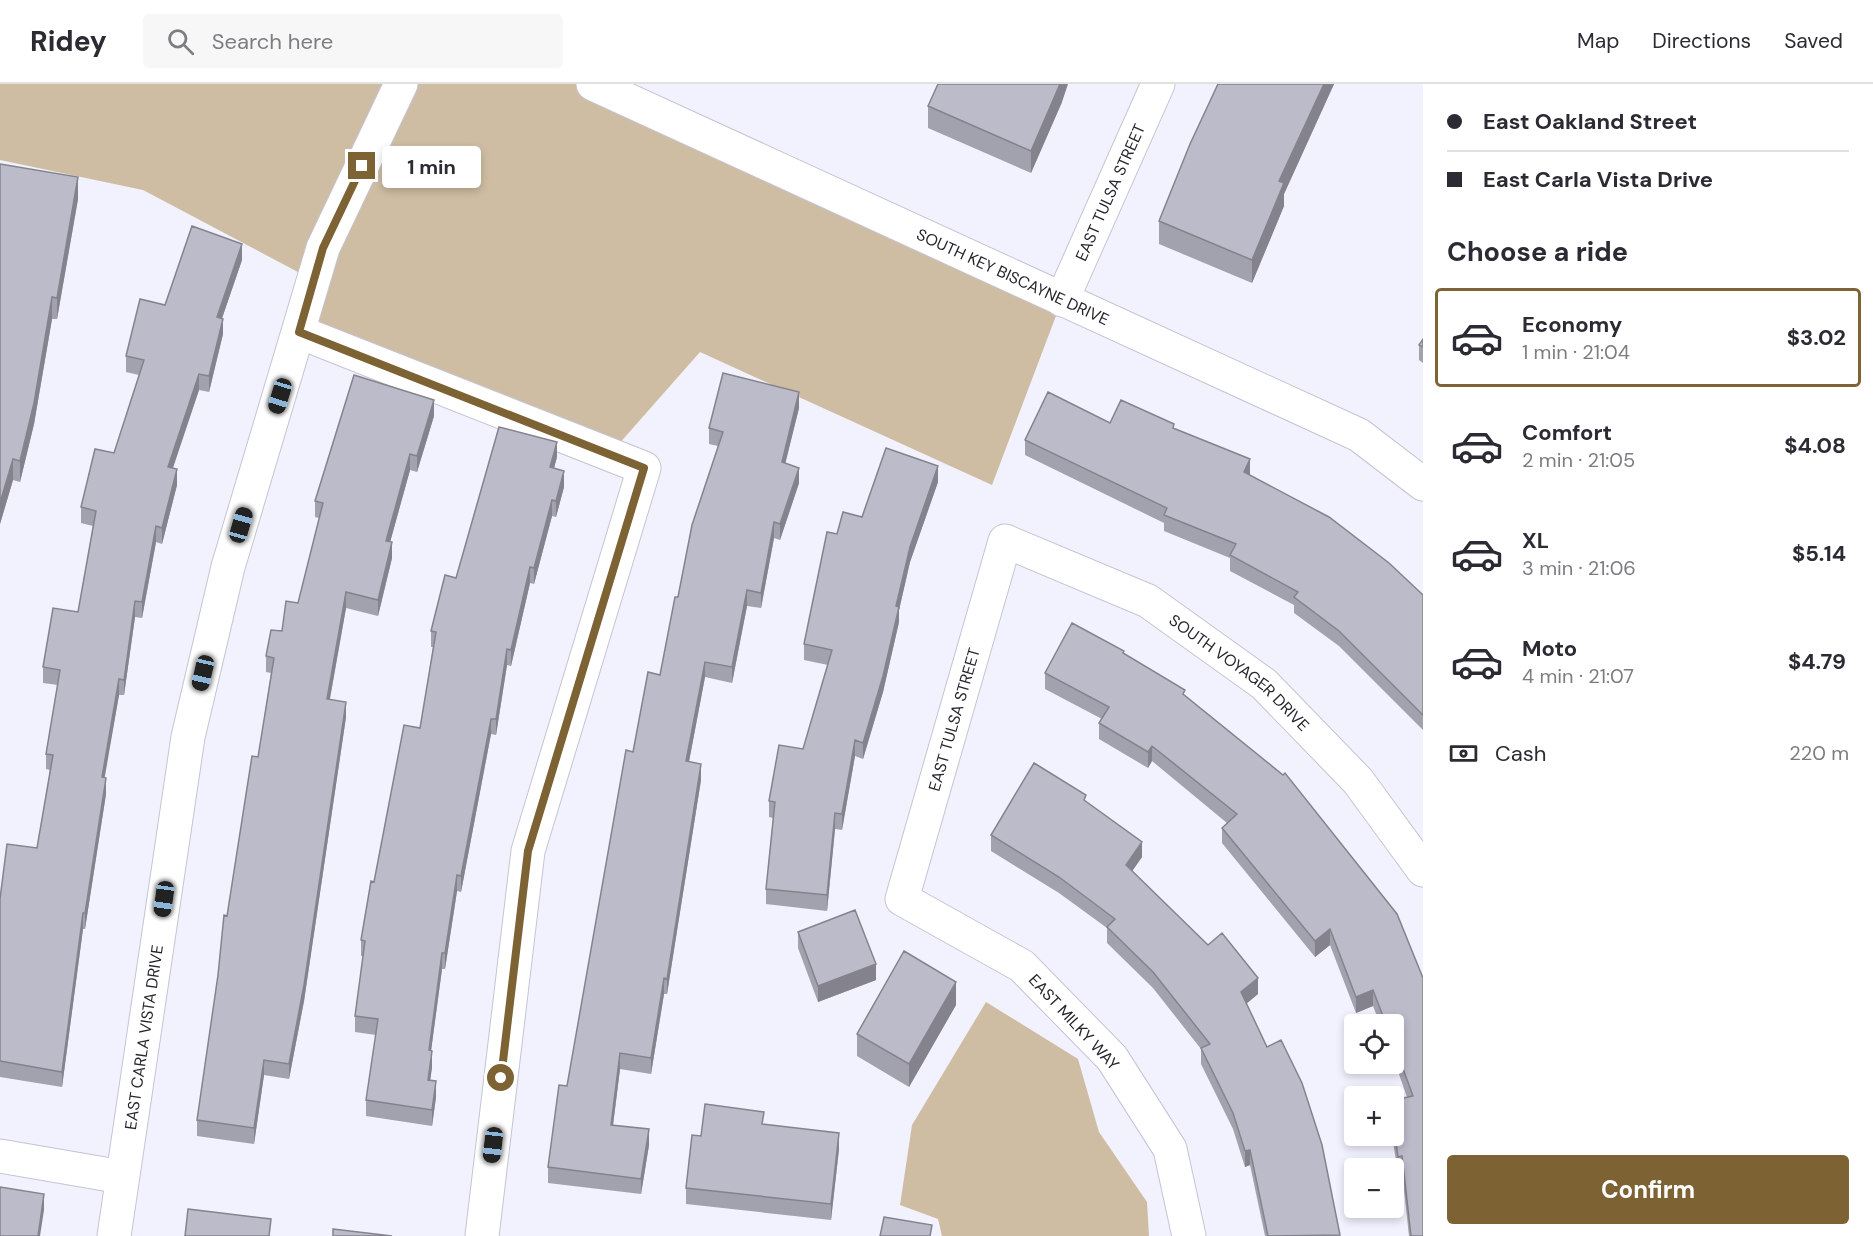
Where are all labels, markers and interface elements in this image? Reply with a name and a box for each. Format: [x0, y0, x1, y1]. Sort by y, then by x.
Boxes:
search box [143, 14, 563, 68]
text: Ridey [30, 23, 107, 60]
icon: search [164, 25, 197, 58]
text: Search here [212, 27, 333, 56]
text: Map [1577, 27, 1619, 55]
text: Directions [1652, 27, 1751, 55]
text: Saved [1784, 27, 1843, 55]
text: East Oakland Street [1483, 107, 1697, 136]
street label: EAST TULSA STREET [1070, 120, 1150, 264]
callout: 1 min [383, 145, 482, 187]
route end [348, 152, 375, 179]
text: 1 min [407, 154, 456, 180]
text: East Carla Vista Drive [1483, 165, 1713, 194]
street label: SOUTH KEY BISCAYNE DRIVE [913, 223, 1113, 330]
text: Choose a ride [1447, 234, 1628, 269]
text: Economy [1522, 310, 1622, 339]
icon: car [1450, 311, 1504, 365]
text: $3.02 [1787, 323, 1846, 352]
text: 1 min · 21:04 [1522, 339, 1630, 365]
car [266, 376, 294, 416]
text: Comfort [1522, 418, 1612, 447]
icon: car [1450, 419, 1504, 473]
text: $4.08 [1784, 431, 1846, 460]
text: 2 min · 21:05 [1522, 447, 1635, 473]
car [227, 505, 255, 545]
text: XL [1522, 526, 1549, 555]
icon: car [1450, 527, 1504, 581]
text: $5.14 [1792, 539, 1846, 568]
text: 3 min · 21:06 [1522, 555, 1636, 581]
street label: SOUTH VOYAGER DRIVE [1165, 609, 1314, 735]
text: Moto [1522, 634, 1577, 663]
icon: car [1450, 635, 1504, 689]
street label: EAST TULSA STREET [923, 645, 984, 793]
text: $4.79 [1788, 647, 1846, 676]
car [190, 653, 216, 693]
text: 4 min · 21:07 [1522, 663, 1634, 689]
icon: cash [1447, 737, 1480, 770]
text: Cash [1495, 739, 1546, 768]
text: 220 m [1789, 740, 1849, 766]
car [153, 880, 175, 918]
street label: EAST CARLA VISTA DRIVE [119, 943, 168, 1131]
street label: EAST MILKY WAY [1024, 970, 1124, 1074]
map controls [1344, 1014, 1404, 1218]
button: locate [1344, 1014, 1404, 1074]
route start [487, 1064, 514, 1091]
button: + [1344, 1086, 1404, 1146]
car [482, 1126, 504, 1164]
button: Confirm [1447, 1155, 1849, 1224]
button: − [1344, 1158, 1404, 1218]

